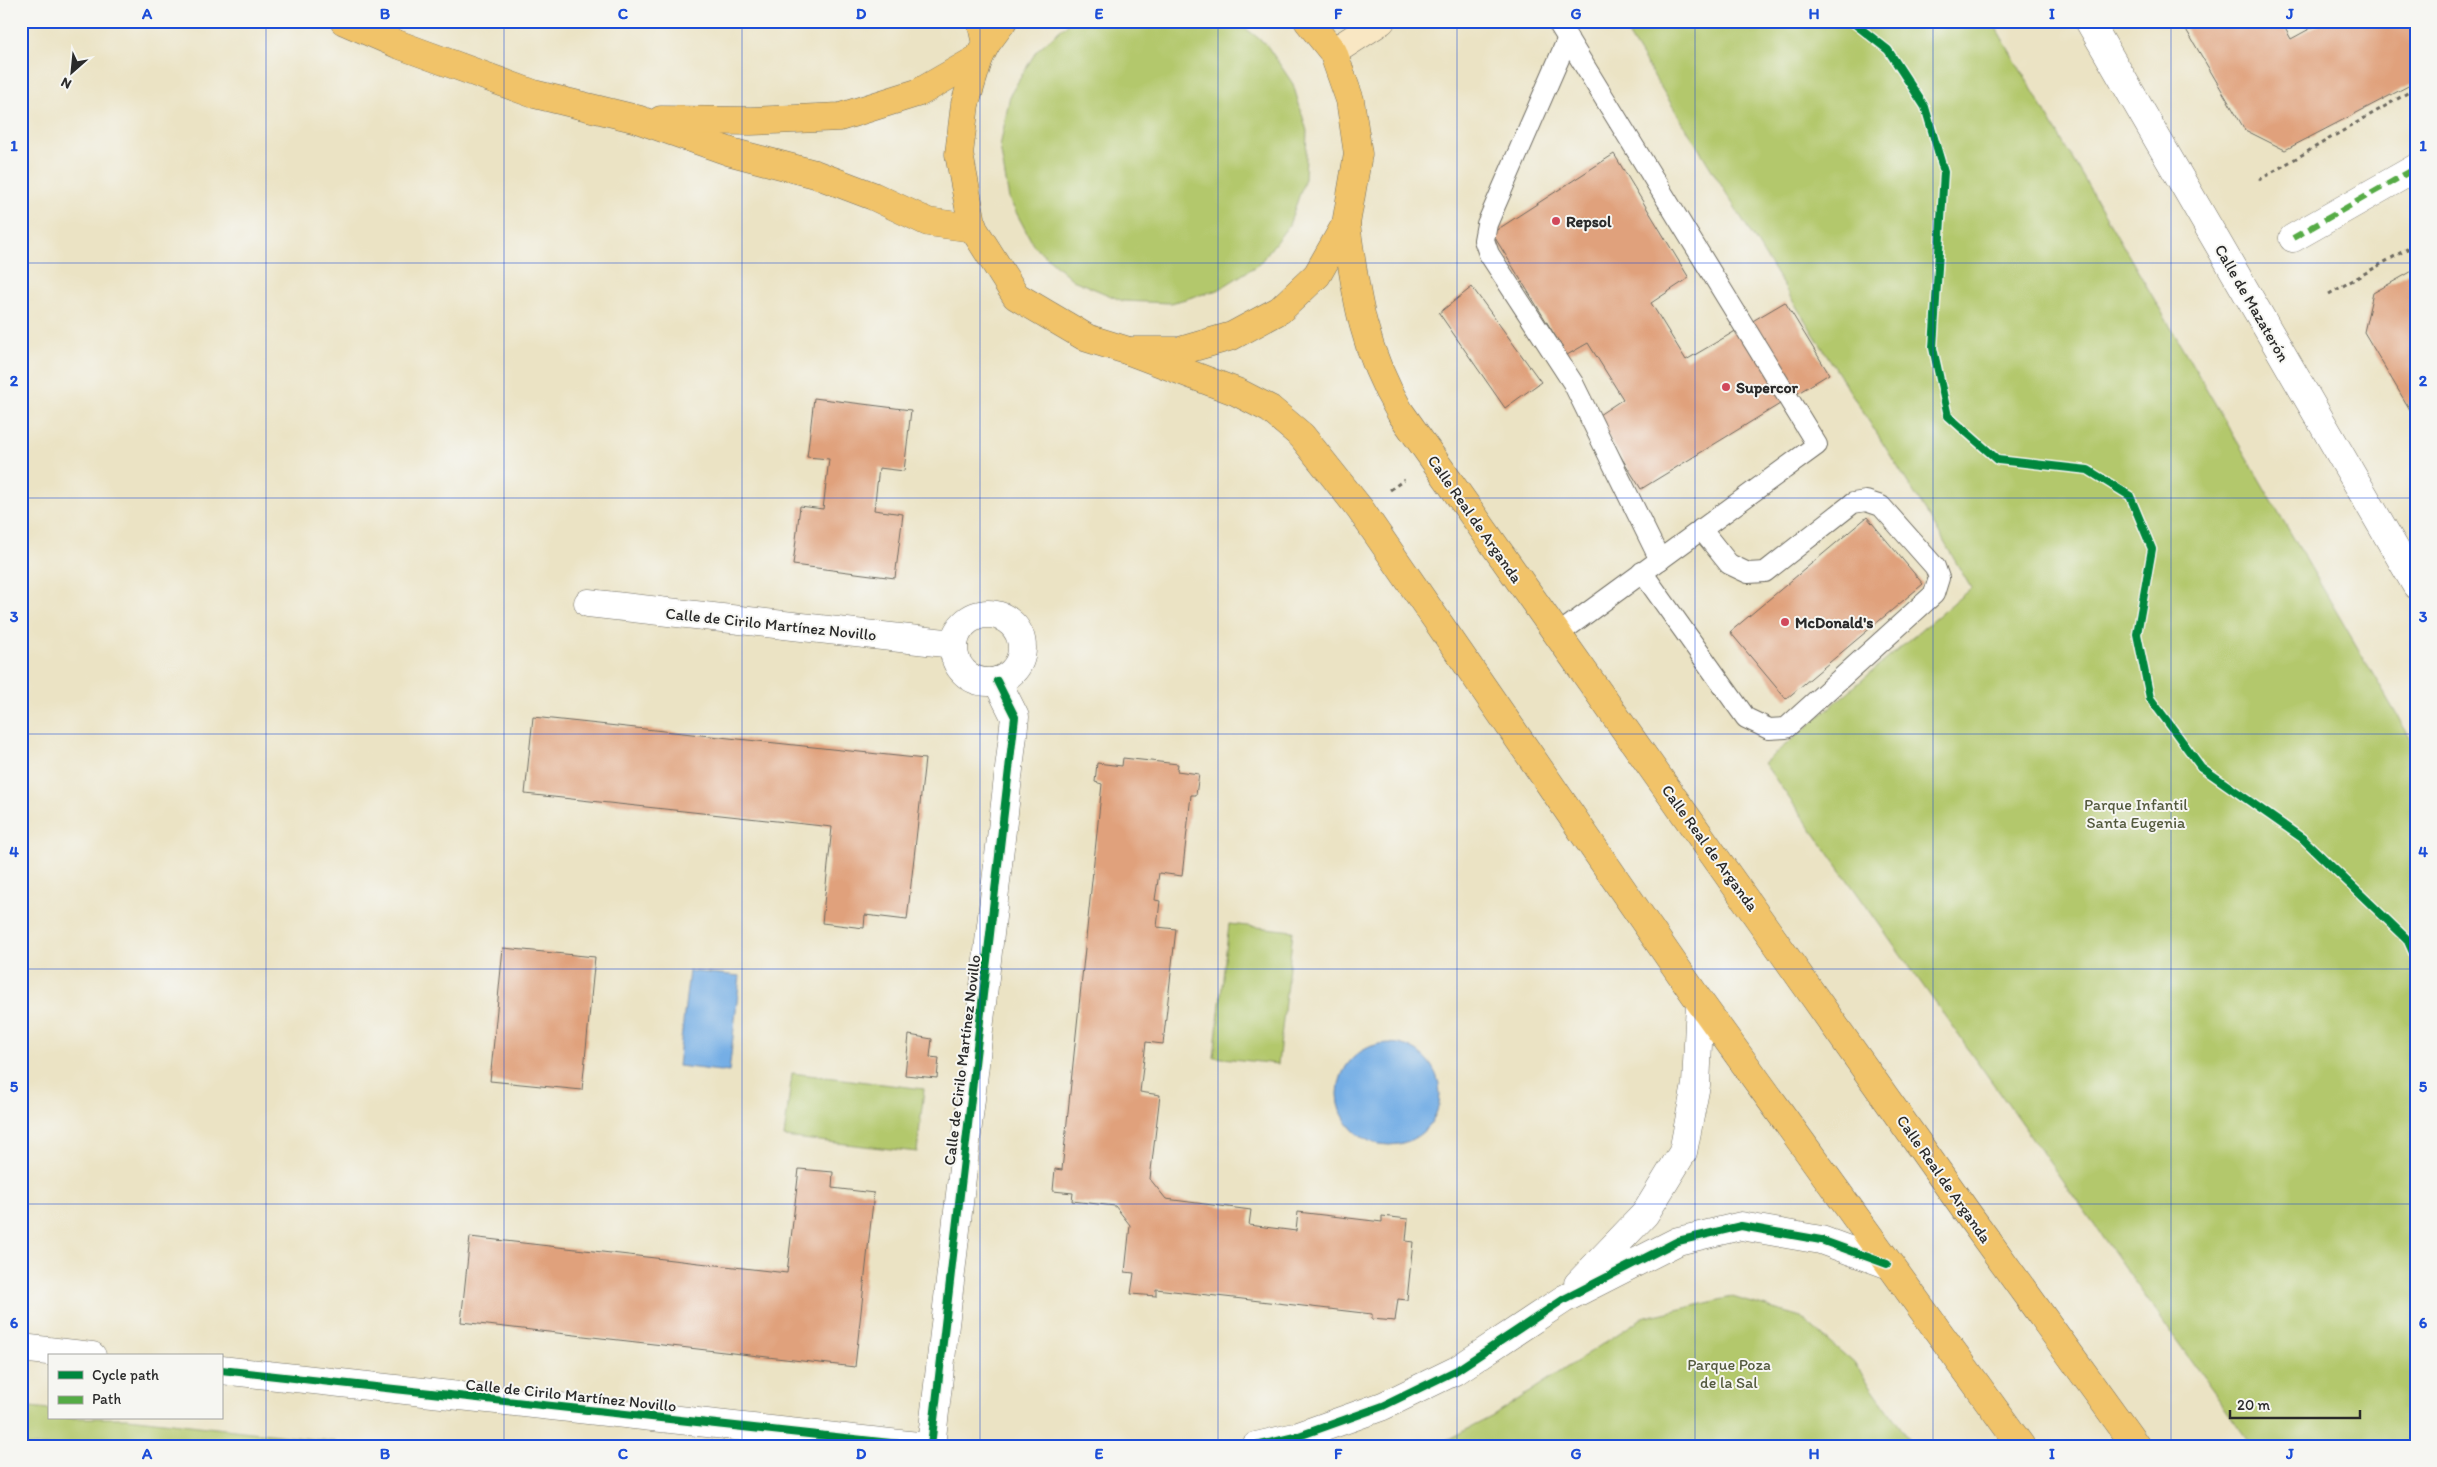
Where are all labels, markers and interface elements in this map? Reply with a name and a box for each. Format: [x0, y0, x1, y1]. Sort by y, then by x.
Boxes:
text: A [141, 4, 153, 23]
text: B [380, 4, 391, 23]
text: C [618, 4, 629, 23]
text: D [856, 4, 867, 23]
text: E [1095, 4, 1104, 23]
text: F [1334, 4, 1343, 23]
text: G [1570, 4, 1582, 23]
text: H [1808, 4, 1820, 23]
text: I [2049, 4, 2055, 23]
text: J [2285, 4, 2294, 23]
north arrow [48, 48, 98, 98]
text: N [58, 73, 74, 93]
text: 1 [10, 136, 18, 155]
text: 1 [2419, 136, 2427, 155]
place label: Repsol [1566, 212, 1612, 232]
marker: Repsol [1550, 215, 1562, 227]
street label: Calle de Mazaterón [2211, 241, 2293, 365]
text: 2 [10, 371, 19, 390]
text: 2 [2419, 371, 2428, 390]
place label: Supercor [1736, 378, 1799, 398]
marker: Supercor [1720, 381, 1732, 393]
street label: Calle Real de Arganda [1424, 451, 1527, 587]
street label: Calle de Cirilo Martínez Novillo [665, 603, 877, 645]
text: 3 [10, 607, 19, 626]
text: 3 [2419, 607, 2428, 626]
place label: McDonald's [1795, 613, 1873, 632]
marker: McDonald's [1779, 616, 1791, 628]
street label: Calle Real de Arganda [1658, 781, 1763, 915]
park label: Parque Infantil Santa Eugenia [2084, 795, 2188, 832]
text: 4 [9, 842, 19, 861]
text: 4 [2418, 842, 2428, 861]
street label: Calle de Cirilo Martínez Novillo [940, 954, 984, 1166]
text: 5 [10, 1077, 19, 1096]
text: 5 [2419, 1077, 2428, 1096]
street label: Calle Real de Arganda [1893, 1111, 1996, 1247]
text: 6 [10, 1313, 19, 1332]
text: 6 [2419, 1313, 2428, 1332]
legend [48, 1354, 222, 1420]
park label: Parque Poza de la Sal [1687, 1355, 1771, 1392]
text: Cycle path [92, 1366, 159, 1384]
street label: Calle de Cirilo Martínez Novillo [465, 1374, 677, 1416]
scale bar [2230, 1387, 2360, 1419]
text: Path [92, 1390, 121, 1408]
text: 20 m [2237, 1396, 2271, 1414]
text: A [141, 1444, 153, 1463]
text: B [380, 1444, 391, 1463]
text: C [618, 1444, 629, 1463]
text: D [856, 1444, 867, 1463]
text: E [1095, 1444, 1104, 1463]
text: F [1334, 1444, 1343, 1463]
text: G [1570, 1444, 1582, 1463]
text: H [1808, 1444, 1820, 1463]
text: I [2049, 1444, 2055, 1463]
text: J [2285, 1444, 2294, 1463]

